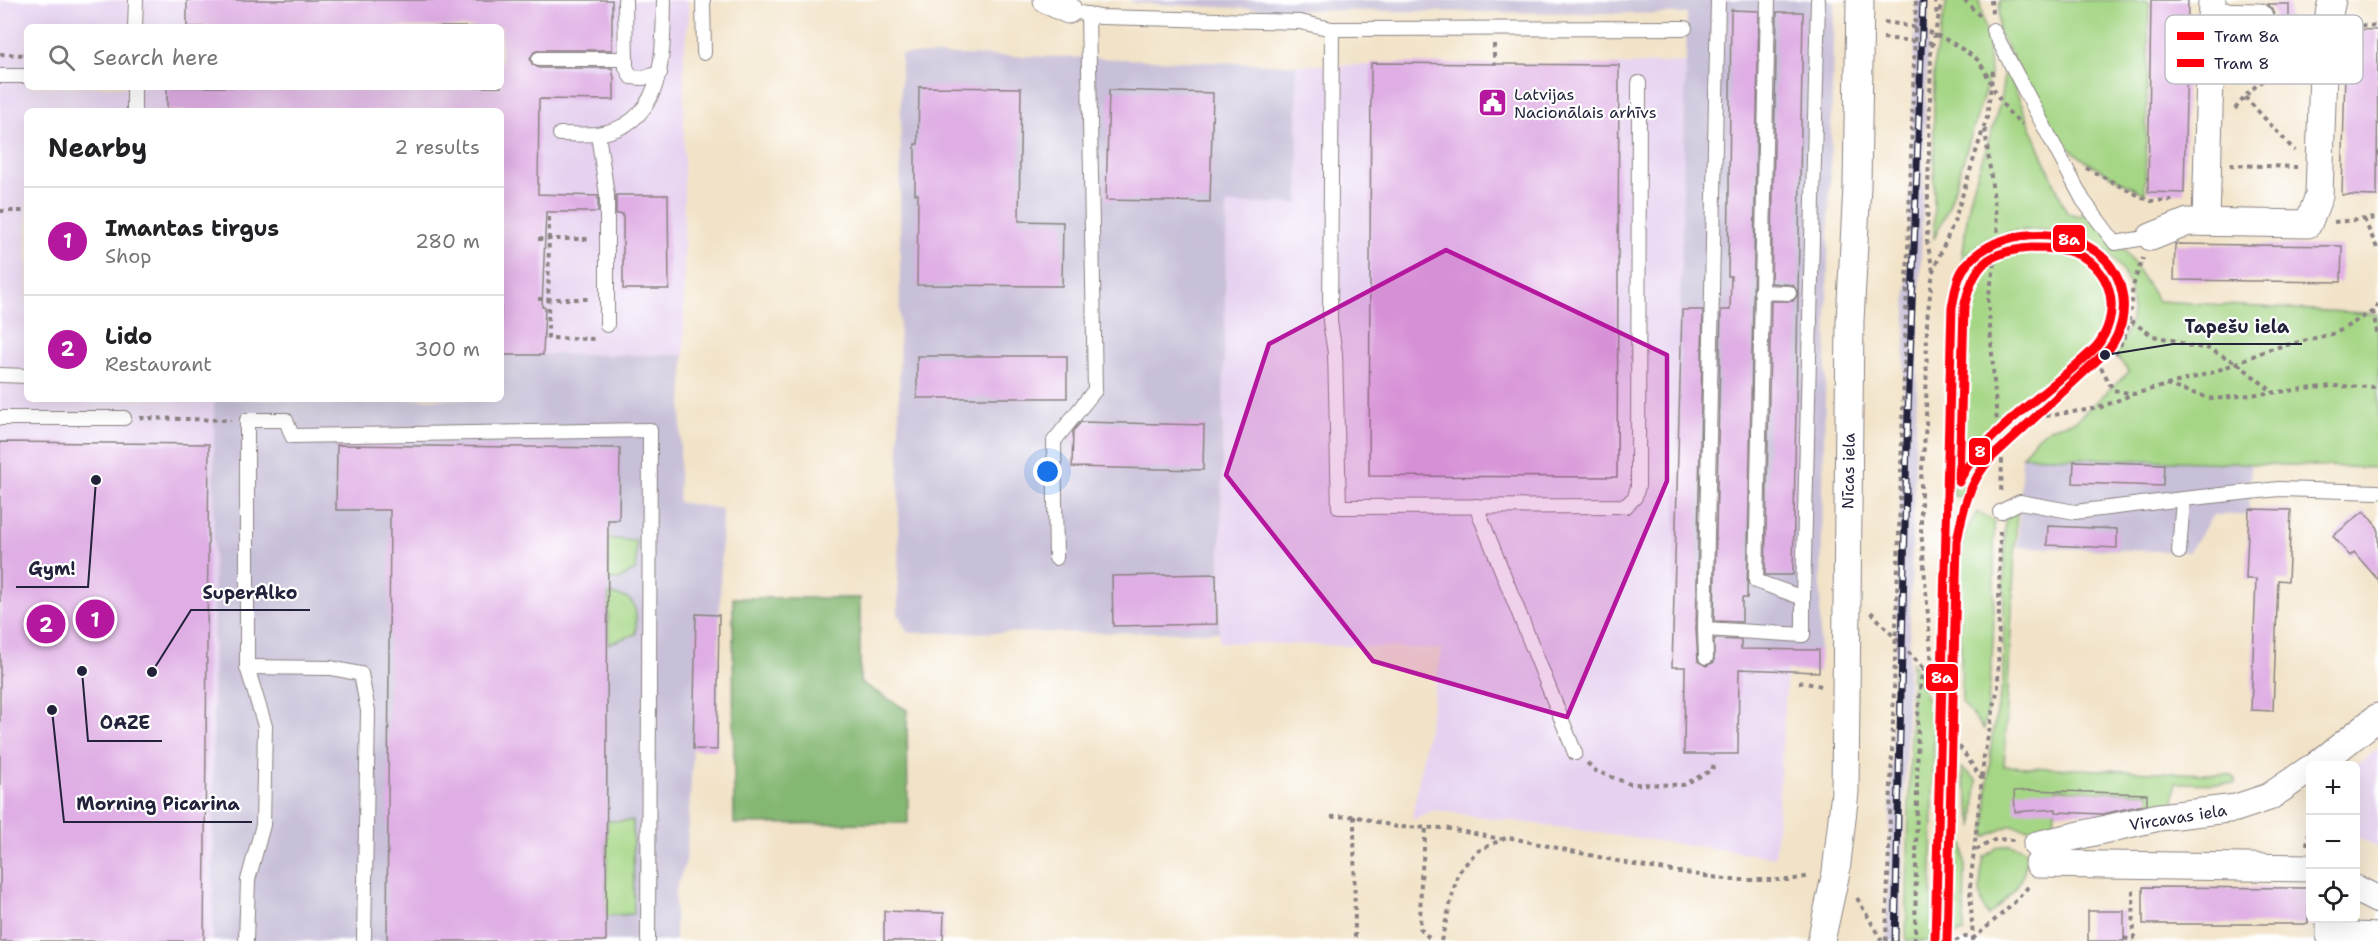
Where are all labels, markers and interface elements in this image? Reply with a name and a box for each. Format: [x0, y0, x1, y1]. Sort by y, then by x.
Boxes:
legend [2165, 15, 2363, 84]
search box [24, 24, 504, 90]
text: Tram 8a [2214, 26, 2279, 47]
icon: search [45, 41, 78, 74]
text: Search here [93, 43, 219, 72]
text: Tram 8 [2214, 53, 2269, 74]
place label: Latvijas Nacionālais arhīvs [1514, 84, 1657, 123]
public building icon: Latvijas Nacionālais arhīvs [1477, 87, 1509, 119]
text: Nearby [48, 130, 147, 165]
text: 2 results [394, 134, 480, 160]
text: Imantas tirgus [105, 214, 279, 243]
line badge: 8a [2052, 224, 2086, 253]
text: 1 [63, 228, 72, 254]
text: 280 m [415, 228, 480, 254]
text: 8a [2058, 229, 2080, 250]
text: Shop [105, 243, 152, 269]
callout: Tapešu iela [2173, 308, 2302, 344]
text: Tapešu iela [2185, 315, 2290, 339]
text: Lido [105, 322, 152, 351]
text: 2 [61, 336, 75, 362]
text: 300 m [414, 336, 480, 362]
text: Restaurant [105, 351, 212, 377]
street label: Nīcas iela [1837, 433, 1860, 509]
line badge: 8 [1968, 437, 1991, 466]
text: 8 [1974, 441, 1986, 462]
your location [1033, 457, 1062, 486]
callout: Gym! [16, 551, 88, 587]
text: Gym! [28, 557, 76, 581]
callout: SuperAlko [191, 574, 310, 610]
text: SuperAlko [203, 581, 297, 605]
pin: 1 [76, 596, 115, 642]
pin: 2 [26, 602, 66, 646]
line badge: 8a [1925, 663, 1959, 692]
text: 8a [1931, 667, 1953, 688]
callout: OAZE [88, 705, 162, 741]
text: OAZE [100, 711, 150, 735]
map controls [2306, 761, 2360, 923]
button: + [2306, 761, 2360, 815]
callout: Morning Picarina [64, 786, 252, 822]
text: Morning Picarina [76, 792, 240, 816]
street label: Vircavas iela [2128, 799, 2228, 836]
button: − [2306, 815, 2360, 869]
button: locate [2306, 869, 2360, 923]

